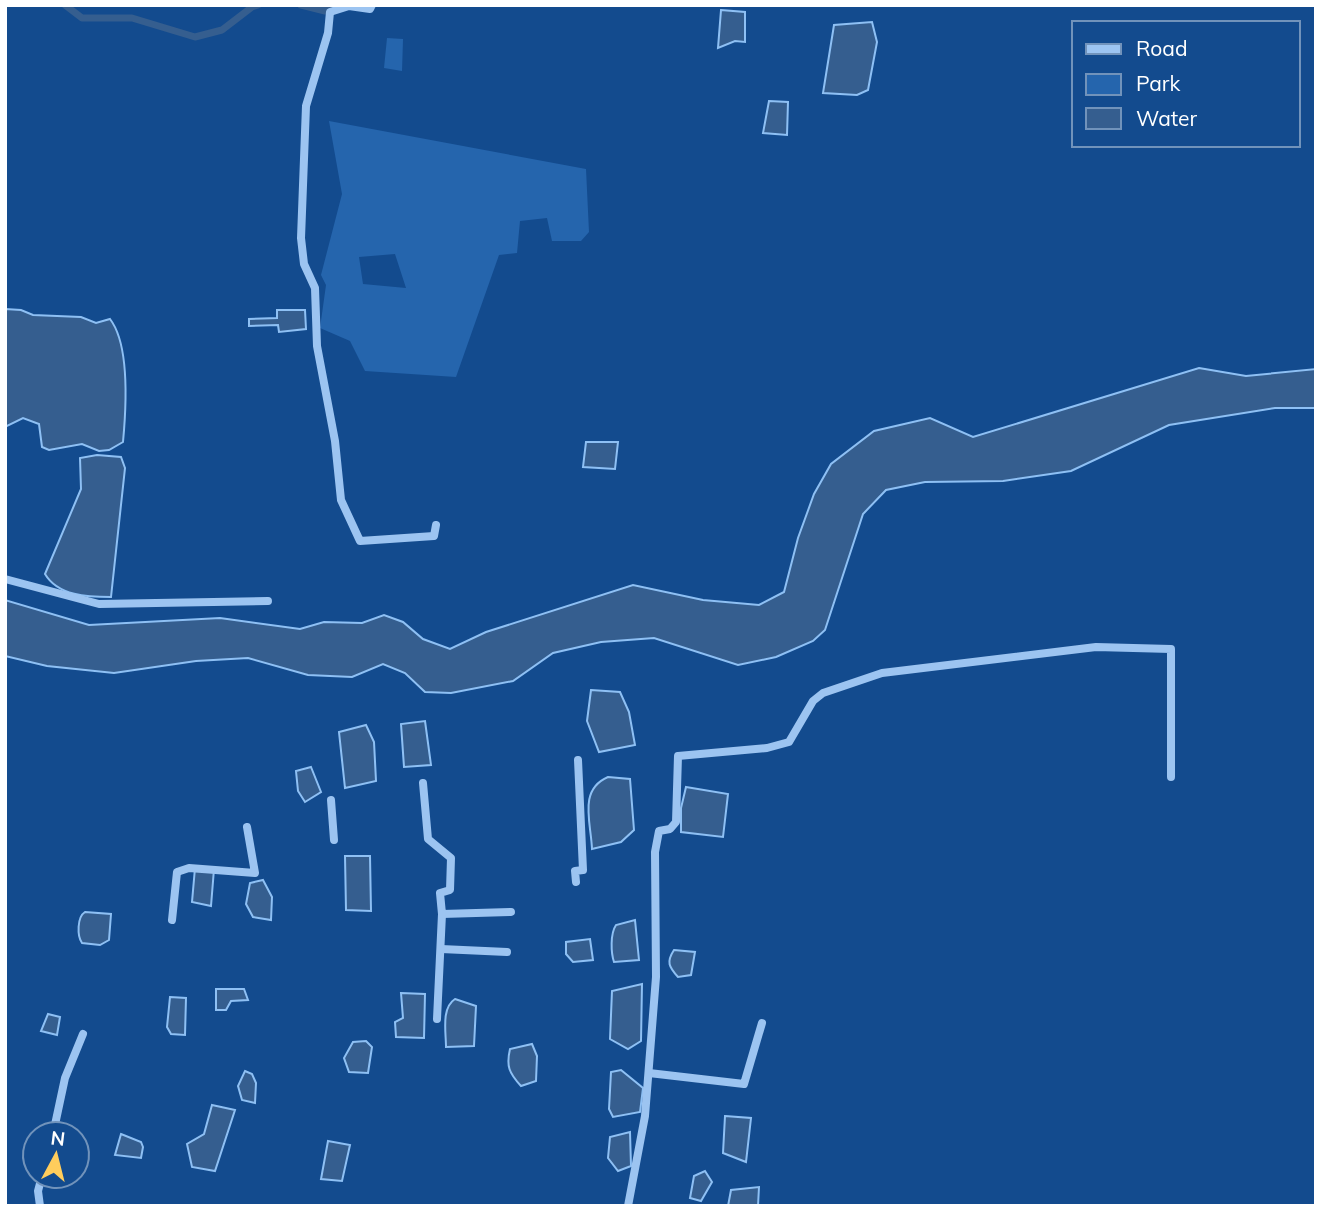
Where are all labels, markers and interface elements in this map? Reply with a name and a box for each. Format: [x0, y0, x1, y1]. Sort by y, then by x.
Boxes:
legend [1072, 21, 1300, 147]
text: Road [1136, 35, 1187, 61]
text: Park [1136, 70, 1180, 96]
text: Water [1136, 105, 1197, 131]
north arrow [21, 1120, 91, 1190]
text: N [49, 1125, 67, 1151]

